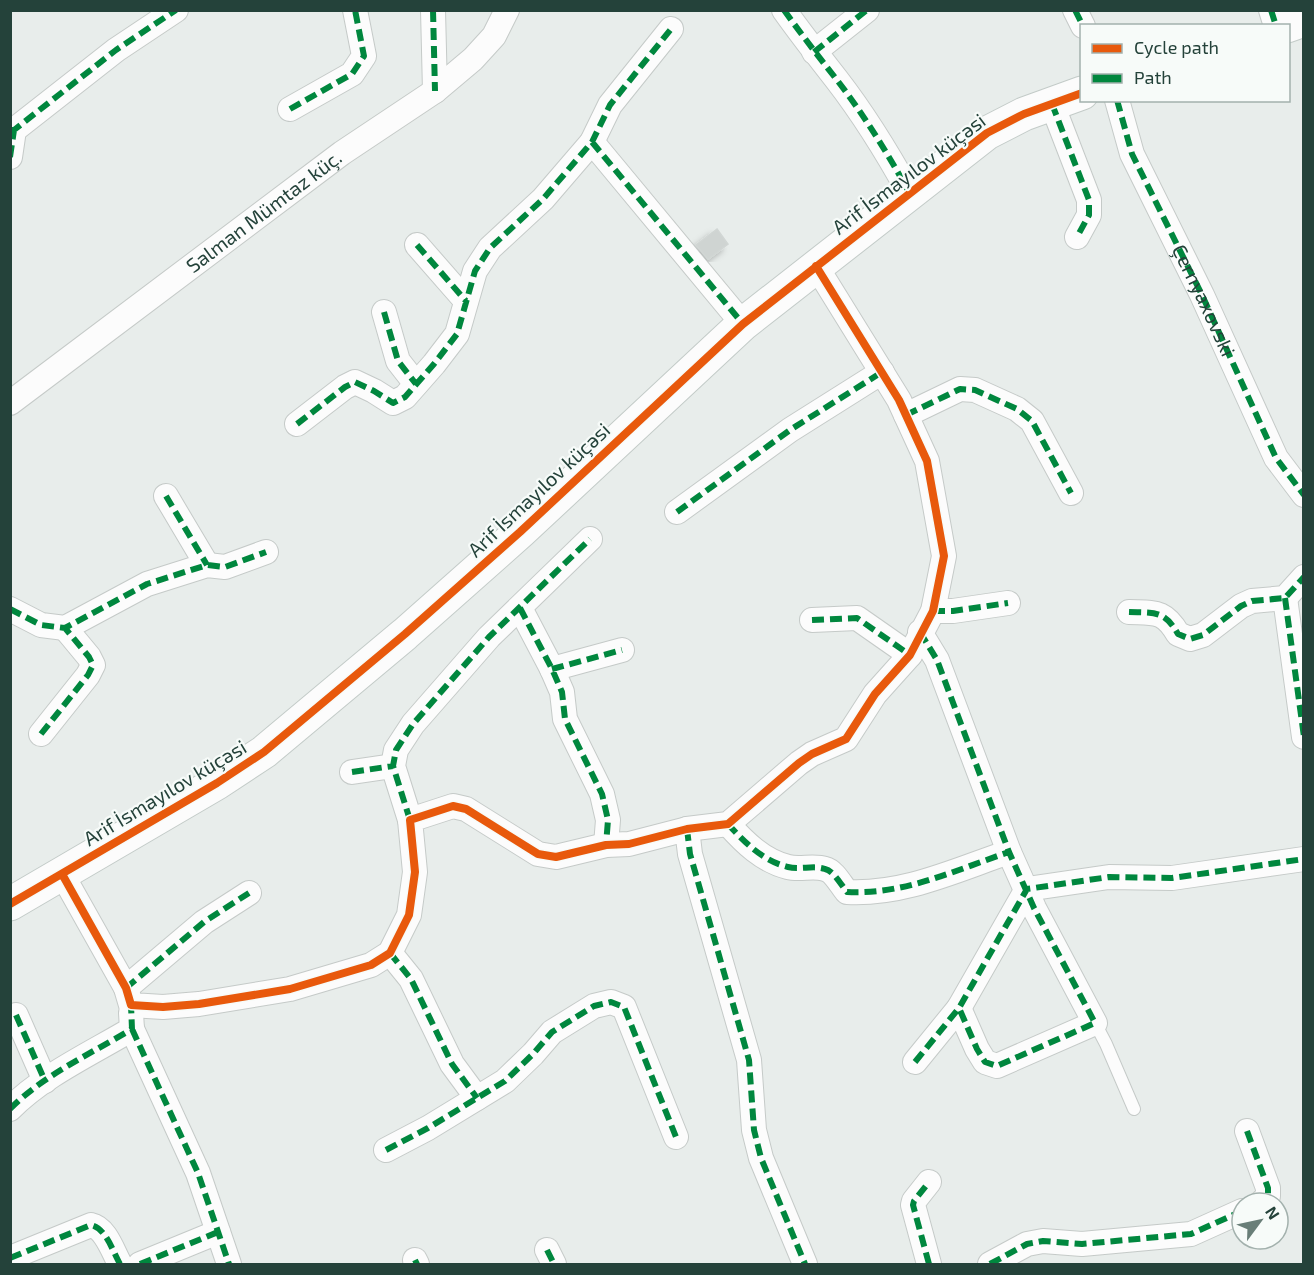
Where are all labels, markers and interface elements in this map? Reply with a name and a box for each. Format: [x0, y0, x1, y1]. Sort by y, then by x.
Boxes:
legend [1080, 24, 1290, 102]
text: Cycle path [1134, 36, 1219, 58]
text: Path [1134, 66, 1172, 88]
street label: Arif İsmayılov küçəsi [827, 108, 990, 239]
street label: Salman Mümtaz küç. [181, 145, 346, 277]
street label: Çernyaxovski [1167, 240, 1241, 360]
street label: Arif İsmayılov küçəsi [462, 417, 615, 562]
street label: Arif İsmayılov küçəsi [79, 734, 251, 851]
north arrow [1230, 1191, 1290, 1251]
text: N [1262, 1203, 1284, 1223]

